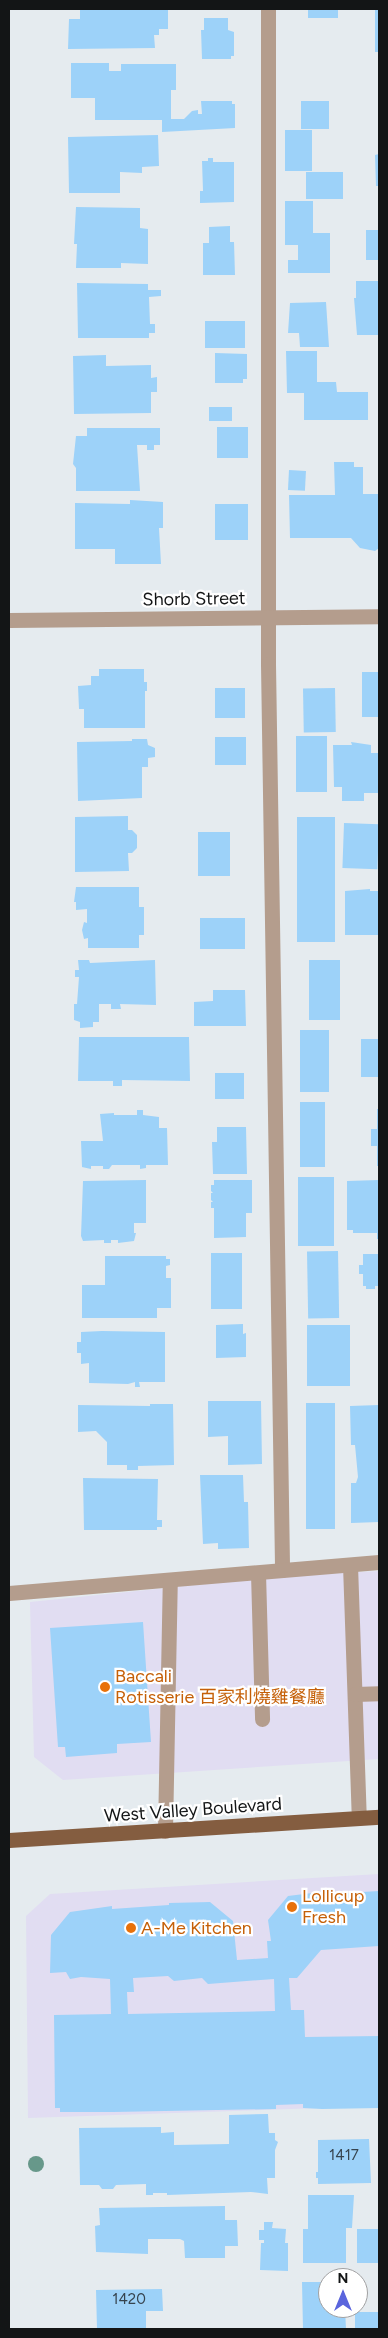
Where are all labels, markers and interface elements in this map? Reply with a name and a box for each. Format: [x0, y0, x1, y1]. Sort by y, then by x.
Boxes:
street label: Shorb Street [142, 587, 246, 611]
place label: Baccali Rotisserie 百家利燒雞餐廳 [115, 1666, 325, 1708]
marker: Baccali Rotisserie 百家利燒雞餐廳 [99, 1681, 111, 1693]
street label: West Valley Boulevard [103, 1793, 283, 1827]
place label: Lollicup Fresh [302, 1886, 364, 1928]
marker: Lollicup Fresh [286, 1901, 298, 1913]
place label: A-Me Kitchen [141, 1917, 252, 1939]
marker: A-Me Kitchen [125, 1922, 137, 1934]
house number: 1417 [329, 2147, 359, 2165]
north arrow [318, 2268, 368, 2318]
text: N [338, 2270, 348, 2287]
house number: 1420 [112, 2291, 146, 2309]

